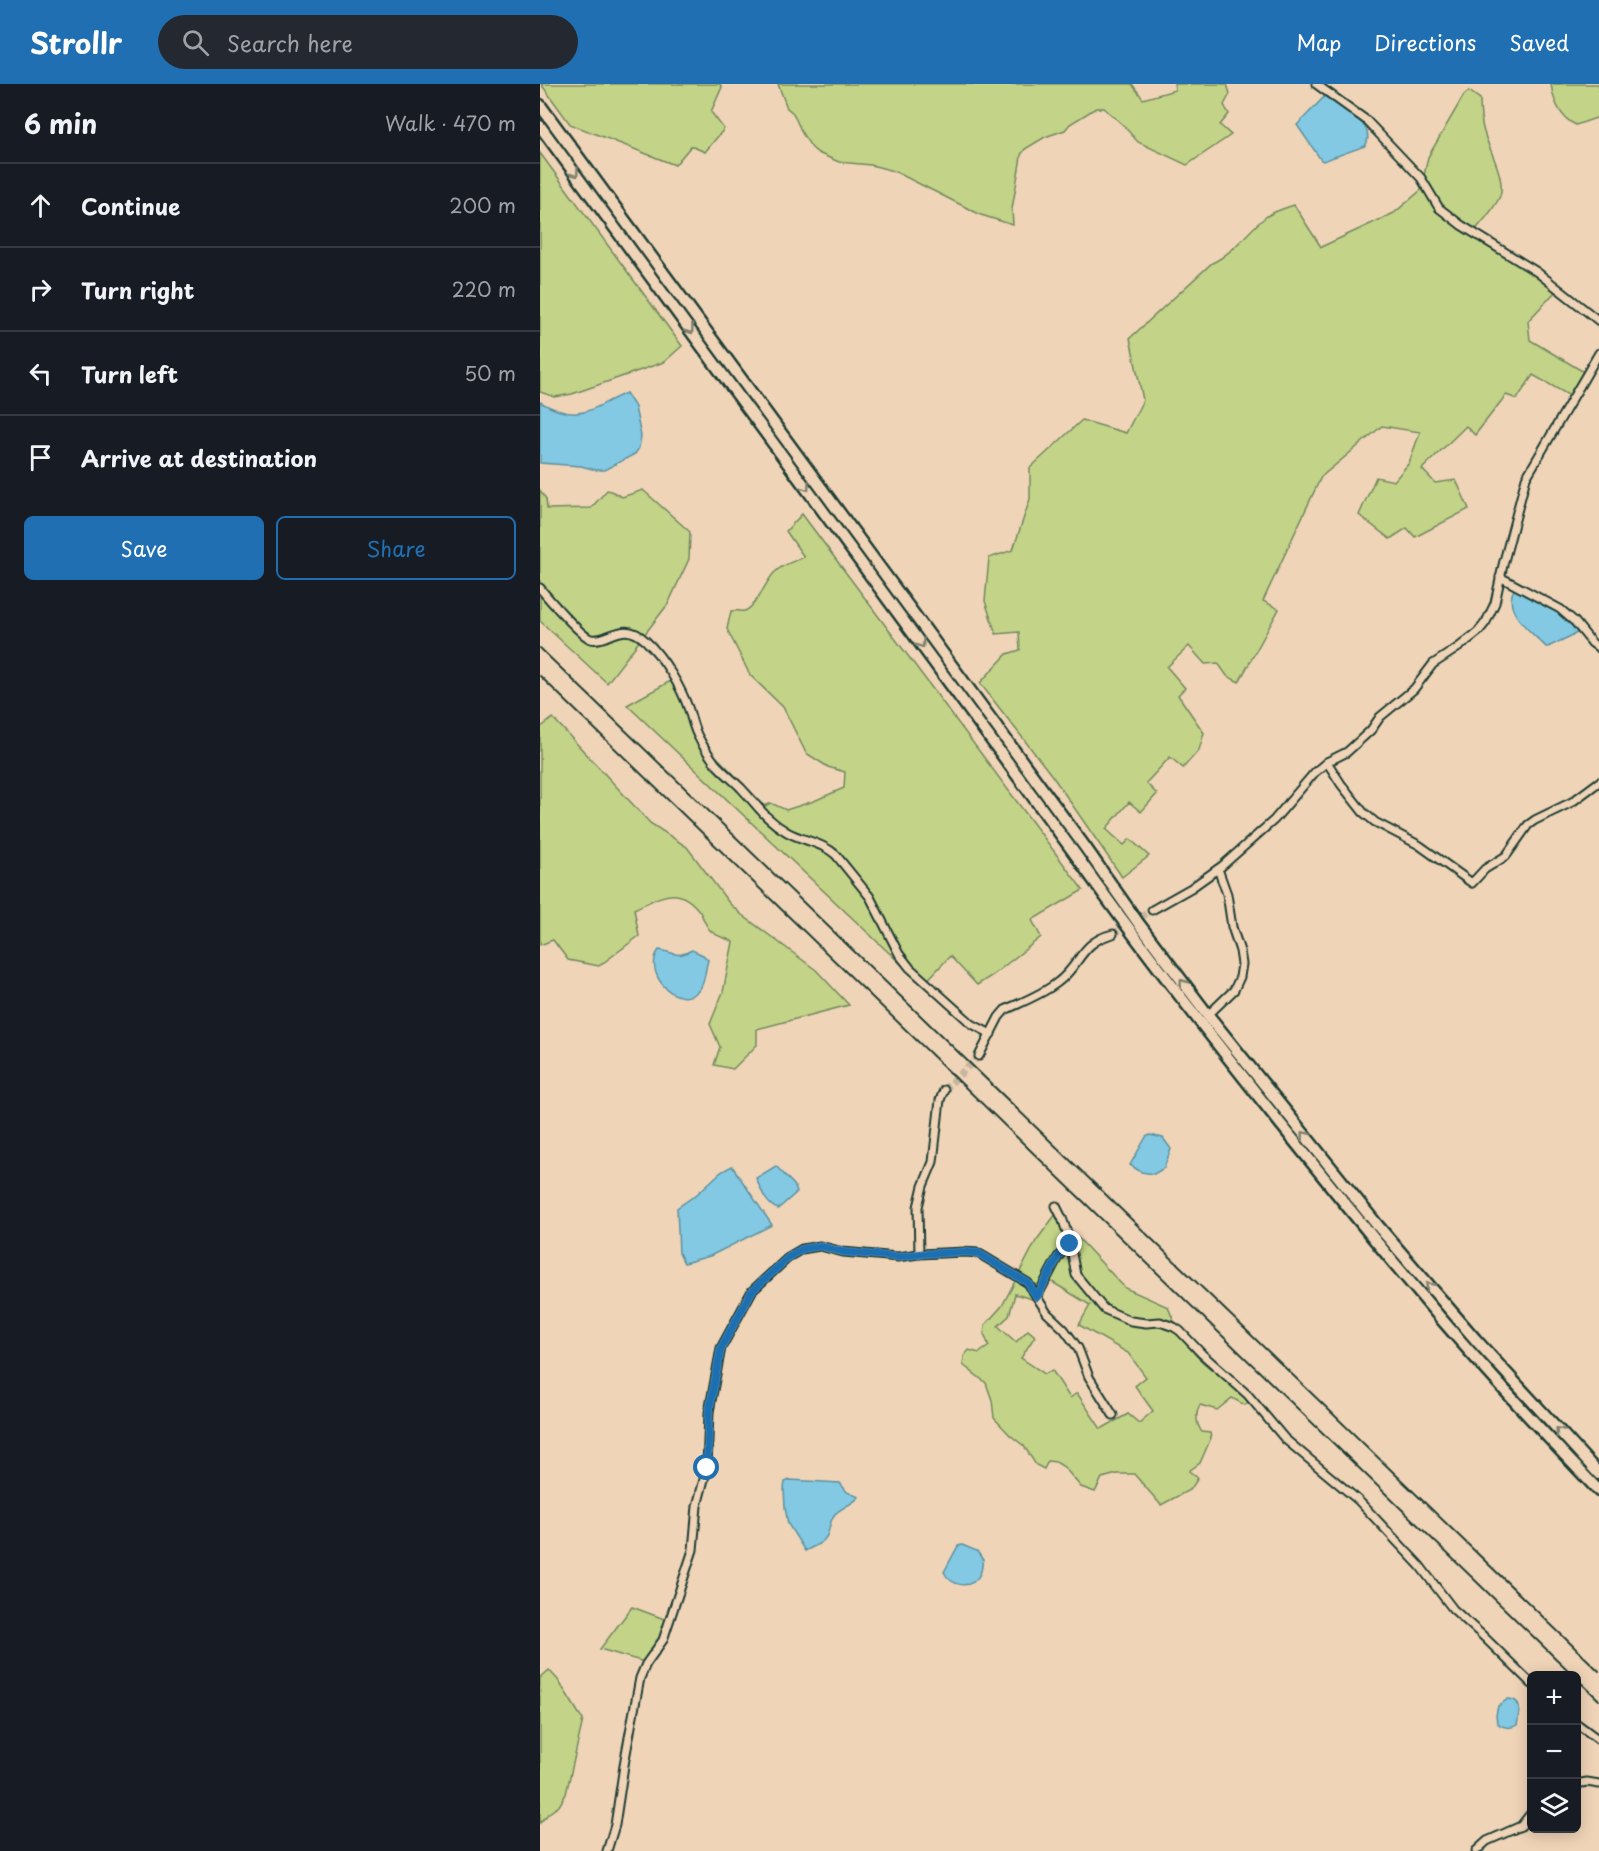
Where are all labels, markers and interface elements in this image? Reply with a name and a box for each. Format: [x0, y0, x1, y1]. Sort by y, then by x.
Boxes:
search box [158, 15, 578, 69]
text: Strollr [30, 21, 122, 64]
icon: search [179, 26, 212, 59]
text: Search here [227, 26, 353, 59]
text: Map [1296, 26, 1341, 58]
text: Directions [1374, 26, 1476, 58]
text: Saved [1509, 26, 1569, 58]
text: 6 min [24, 104, 97, 143]
text: Walk · 470 m [385, 108, 516, 138]
one-way arrow [567, 166, 578, 177]
icon: ahead [24, 189, 57, 222]
text: Continue [81, 189, 180, 222]
text: 200 m [449, 190, 516, 220]
icon: right [24, 273, 57, 306]
text: Turn right [81, 273, 194, 306]
text: 220 m [452, 274, 516, 304]
one-way arrow [683, 323, 694, 334]
icon: left [24, 357, 57, 390]
text: Turn left [81, 357, 178, 390]
text: 50 m [464, 358, 516, 388]
icon: arrive [24, 441, 57, 474]
text: Arrive at destination [81, 441, 317, 474]
one-way arrow [799, 480, 810, 491]
button: Save [24, 516, 264, 580]
button: Share [276, 516, 516, 580]
one-way arrow [914, 637, 925, 648]
one-way arrow [1180, 979, 1191, 990]
one-way arrow [1301, 1131, 1312, 1142]
route end [1056, 1230, 1082, 1256]
one-way arrow [1425, 1282, 1436, 1293]
one-way arrow [1555, 1427, 1566, 1438]
route start [693, 1454, 719, 1480]
map controls [1527, 1671, 1581, 1833]
button: + [1527, 1671, 1581, 1725]
button: − [1527, 1725, 1581, 1779]
button: layers [1527, 1779, 1581, 1833]

